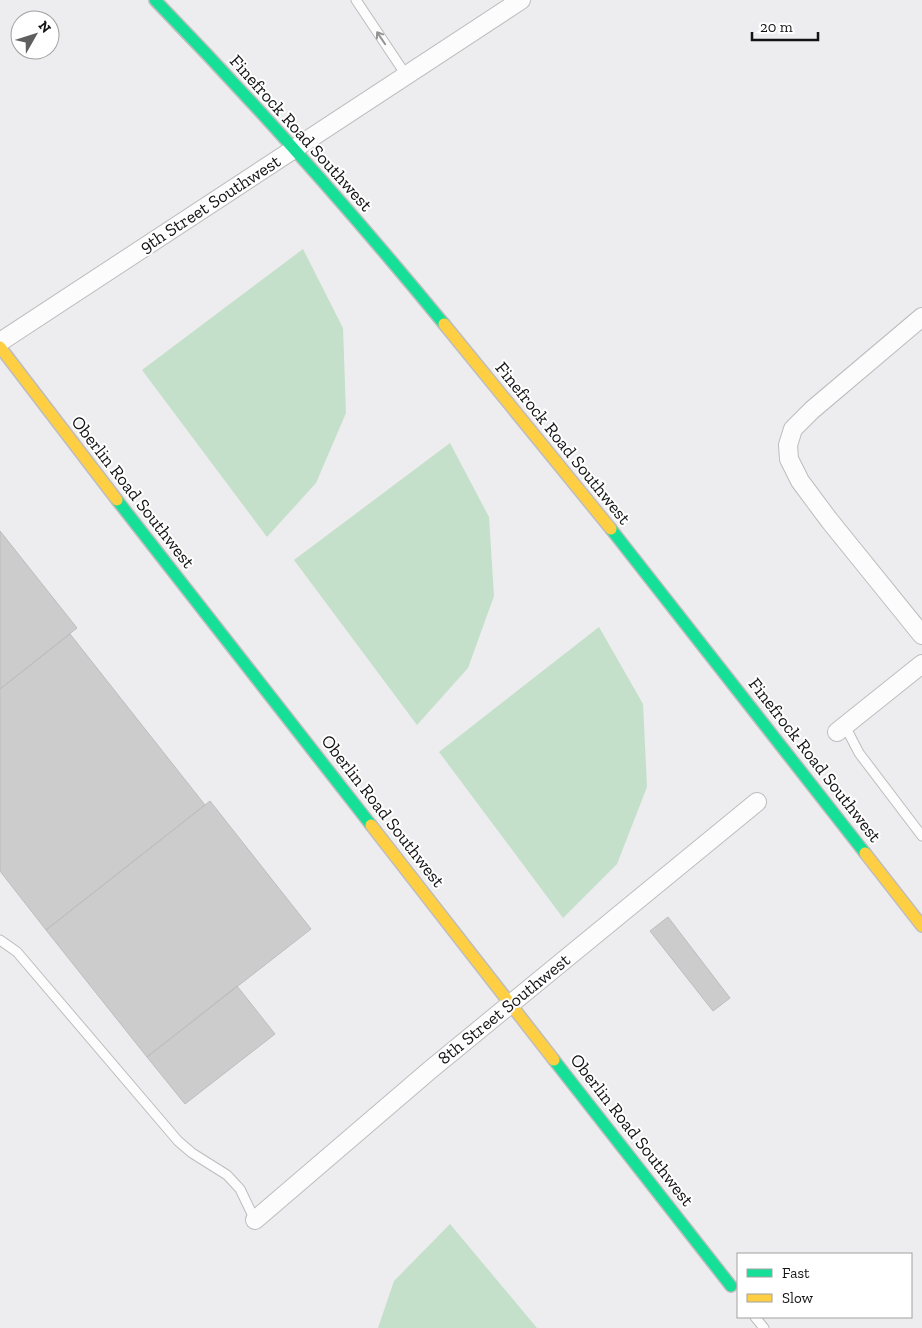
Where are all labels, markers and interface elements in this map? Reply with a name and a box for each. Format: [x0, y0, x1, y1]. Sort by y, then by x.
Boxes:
north arrow [10, 10, 60, 60]
scale bar [752, 10, 818, 42]
text: N [35, 18, 55, 37]
text: 20 m [760, 18, 793, 36]
one-way arrow [376, 31, 386, 45]
street label: Finefrock Road Southwest [225, 50, 377, 216]
street label: 9th Street Southwest [135, 150, 285, 258]
street label: Finefrock Road Southwest [491, 357, 636, 529]
street label: Oberlin Road Southwest [67, 411, 200, 573]
street label: Finefrock Road Southwest [744, 673, 886, 847]
street label: Oberlin Road Southwest [317, 730, 450, 892]
street label: 8th Street Southwest [433, 949, 575, 1069]
street label: Oberlin Road Southwest [566, 1049, 699, 1211]
legend [737, 1253, 912, 1318]
text: Fast [782, 1264, 810, 1282]
text: Slow [782, 1289, 814, 1307]

